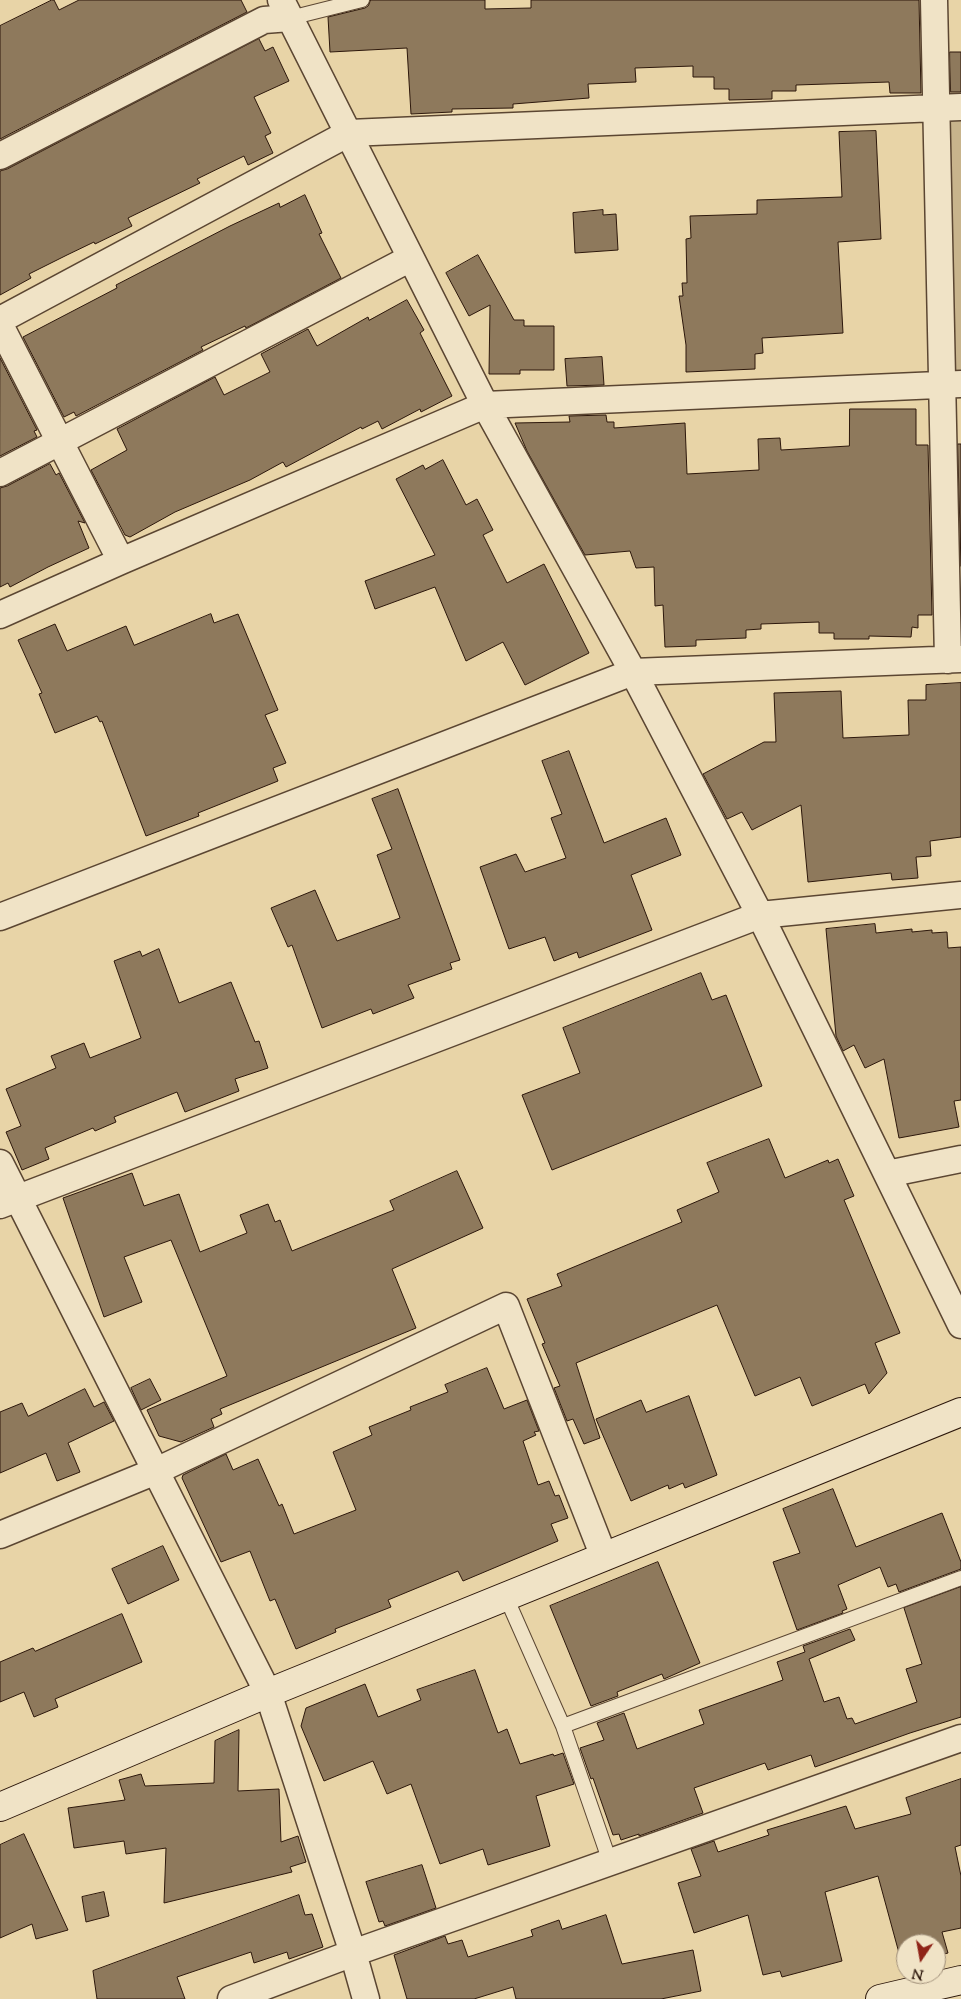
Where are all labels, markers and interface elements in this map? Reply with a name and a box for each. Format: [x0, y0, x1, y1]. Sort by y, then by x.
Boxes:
north arrow [896, 1934, 946, 1984]
text: N [911, 1962, 926, 1984]

